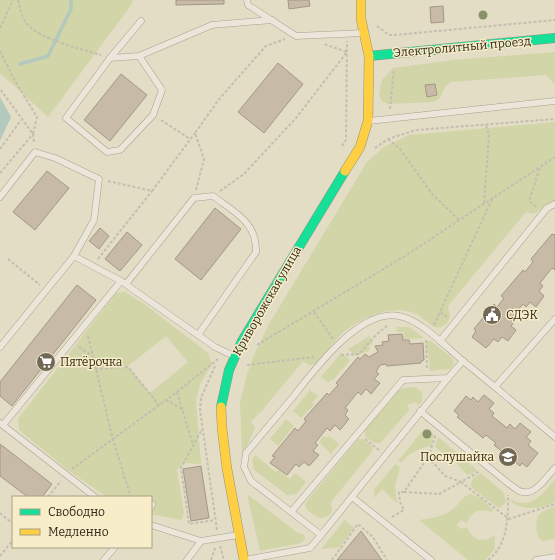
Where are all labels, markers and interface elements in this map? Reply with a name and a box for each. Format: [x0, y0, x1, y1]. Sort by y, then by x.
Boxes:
street label: Электролитный проезд [393, 34, 531, 60]
street label: Криворожская улица [230, 243, 304, 358]
public building icon: СДЭК [481, 304, 503, 326]
place label: СДЭК [506, 308, 538, 322]
supermarket icon: Пятёрочка [35, 351, 57, 373]
place label: Пятёрочка [60, 355, 123, 369]
school or university icon: Послушайка [497, 446, 519, 468]
place label: Послушайка [420, 450, 494, 464]
legend [12, 496, 152, 548]
text: Свободно [48, 505, 105, 519]
text: Медленно [48, 525, 109, 539]

